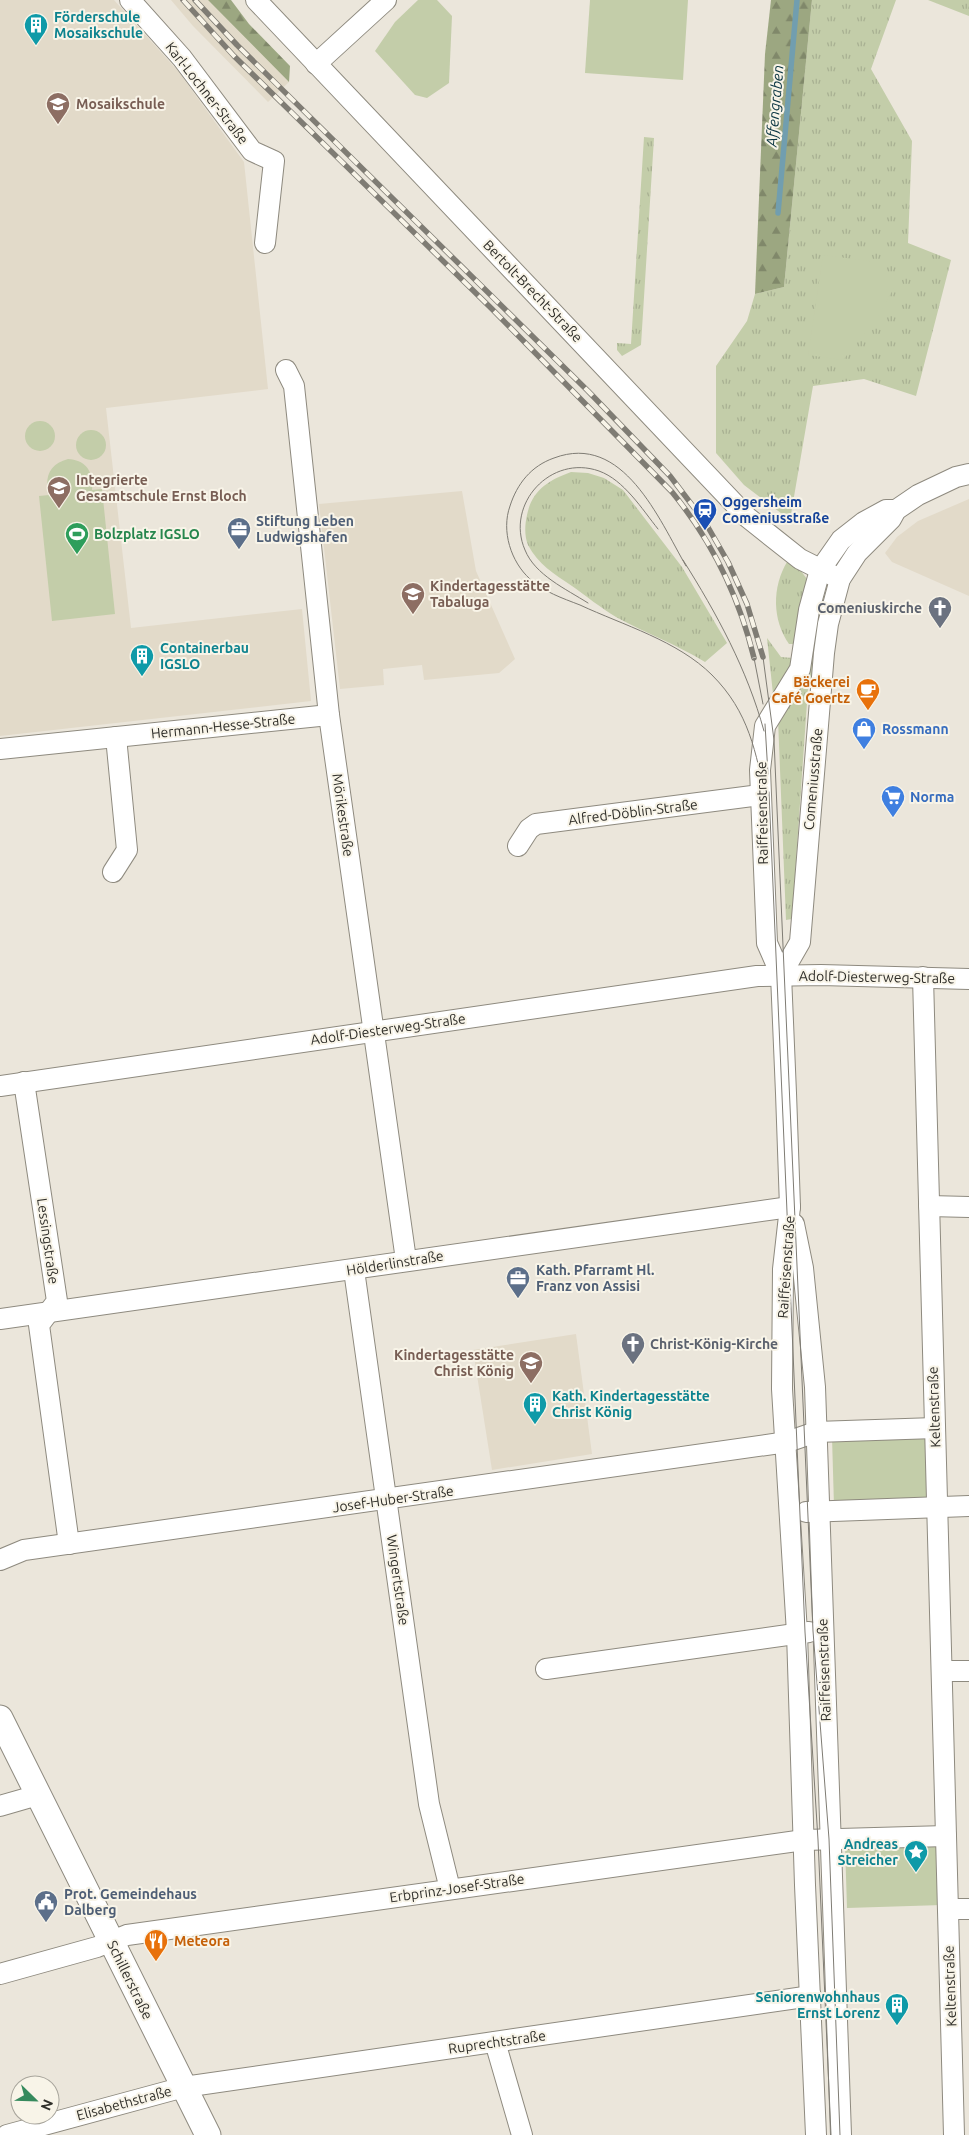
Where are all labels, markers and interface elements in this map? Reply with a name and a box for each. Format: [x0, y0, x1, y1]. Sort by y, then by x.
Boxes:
place label: Förderschule Mosaikschule [54, 9, 143, 41]
building icon: Förderschule Mosaikschule [23, 12, 49, 46]
street label: Karl-Lochner-Straße [162, 39, 252, 147]
water label: Affengraben [762, 64, 787, 149]
school or university icon: Mosaikschule [45, 91, 71, 125]
place label: Mosaikschule [76, 96, 165, 112]
street label: Bertolt-Brecht-Straße [480, 237, 586, 345]
place label: Integrierte Gesamtschule Ernst Bloch [76, 472, 247, 504]
school or university icon: Integrierte Gesamtschule Ernst Bloch [46, 475, 72, 509]
place label: Oggersheim Comeniusstraße [722, 494, 829, 526]
station icon: Oggersheim Comeniusstraße [692, 497, 718, 531]
place label: Stiftung Leben Ludwigshafen [256, 513, 354, 545]
office icon: Stiftung Leben Ludwigshafen [226, 516, 252, 550]
sports icon: Bolzplatz IGSLO [64, 521, 90, 555]
place label: Bolzplatz IGSLO [94, 526, 200, 542]
place label: Kindertagesstätte Tabaluga [430, 578, 550, 610]
school or university icon: Kindertagesstätte Tabaluga [400, 581, 426, 615]
church icon: Comeniuskirche [927, 595, 953, 629]
place label: Comeniuskirche [817, 600, 922, 616]
place label: Containerbau IGSLO [160, 640, 249, 672]
building icon: Containerbau IGSLO [129, 643, 155, 677]
place label: Bäckerei Café Goertz [771, 674, 850, 706]
cafe icon: Bäckerei Café Goertz [855, 677, 881, 711]
street label: Hermann-Hesse-Straße [150, 710, 296, 742]
shop icon: Rossmann [851, 716, 877, 750]
place label: Rossmann [882, 721, 949, 737]
street label: Comeniusstraße [801, 727, 825, 831]
street label: Raiffeisenstraße [753, 761, 771, 865]
street label: Mörikestraße [329, 772, 357, 858]
supermarket icon: Norma [880, 784, 906, 818]
place label: Norma [910, 789, 954, 805]
street label: Alfred-Döblin-Straße [567, 796, 699, 828]
street label: Adolf-Diesterweg-Straße [799, 968, 955, 986]
street label: Adolf-Diesterweg-Straße [310, 1010, 466, 1048]
street label: Lessingstraße [34, 1197, 62, 1285]
street label: Raiffeisenstraße [774, 1215, 798, 1319]
street label: Hölderlinstraße [345, 1247, 445, 1279]
place label: Kath. Pfarramt Hl. Franz von Assisi [536, 1262, 654, 1294]
office icon: Kath. Pfarramt Hl. Franz von Assisi [505, 1265, 531, 1299]
church icon: Christ-König-Kirche [620, 1331, 646, 1365]
place label: Christ-König-Kirche [650, 1336, 778, 1352]
place label: Kindertagesstätte Christ König [394, 1347, 514, 1379]
school or university icon: Kindertagesstätte Christ König [518, 1350, 544, 1384]
street label: Keltenstraße [925, 1366, 943, 1448]
place label: Kath. Kindertagesstätte Christ König [552, 1388, 710, 1420]
building icon: Kath. Kindertagesstätte Christ König [522, 1391, 548, 1425]
street label: Josef-Huber-Straße [331, 1483, 455, 1515]
street label: Wingertstraße [384, 1534, 412, 1626]
street label: Raiffeisenstraße [814, 1618, 834, 1722]
place label: Andreas Streicher [838, 1836, 898, 1868]
place icon: Andreas Streicher [903, 1839, 929, 1873]
street label: Erbprinz-Josef-Straße [389, 1871, 525, 1905]
place label: Prot. Gemeindehaus Dalberg [64, 1886, 197, 1918]
public building icon: Prot. Gemeindehaus Dalberg [33, 1889, 59, 1923]
restaurant icon: Meteora [143, 1928, 169, 1962]
place label: Meteora [174, 1933, 230, 1949]
street label: Schillerstraße [104, 1938, 156, 2022]
street label: Keltenstraße [941, 1945, 959, 2027]
place label: Seniorenwohnhaus Ernst Lorenz [755, 1989, 880, 2021]
building icon: Seniorenwohnhaus Ernst Lorenz [884, 1992, 910, 2026]
street label: Ruprechtstraße [447, 2027, 547, 2057]
north arrow [10, 2075, 60, 2125]
street label: Elisabethstraße [75, 2083, 173, 2123]
text: N [38, 2097, 56, 2113]

